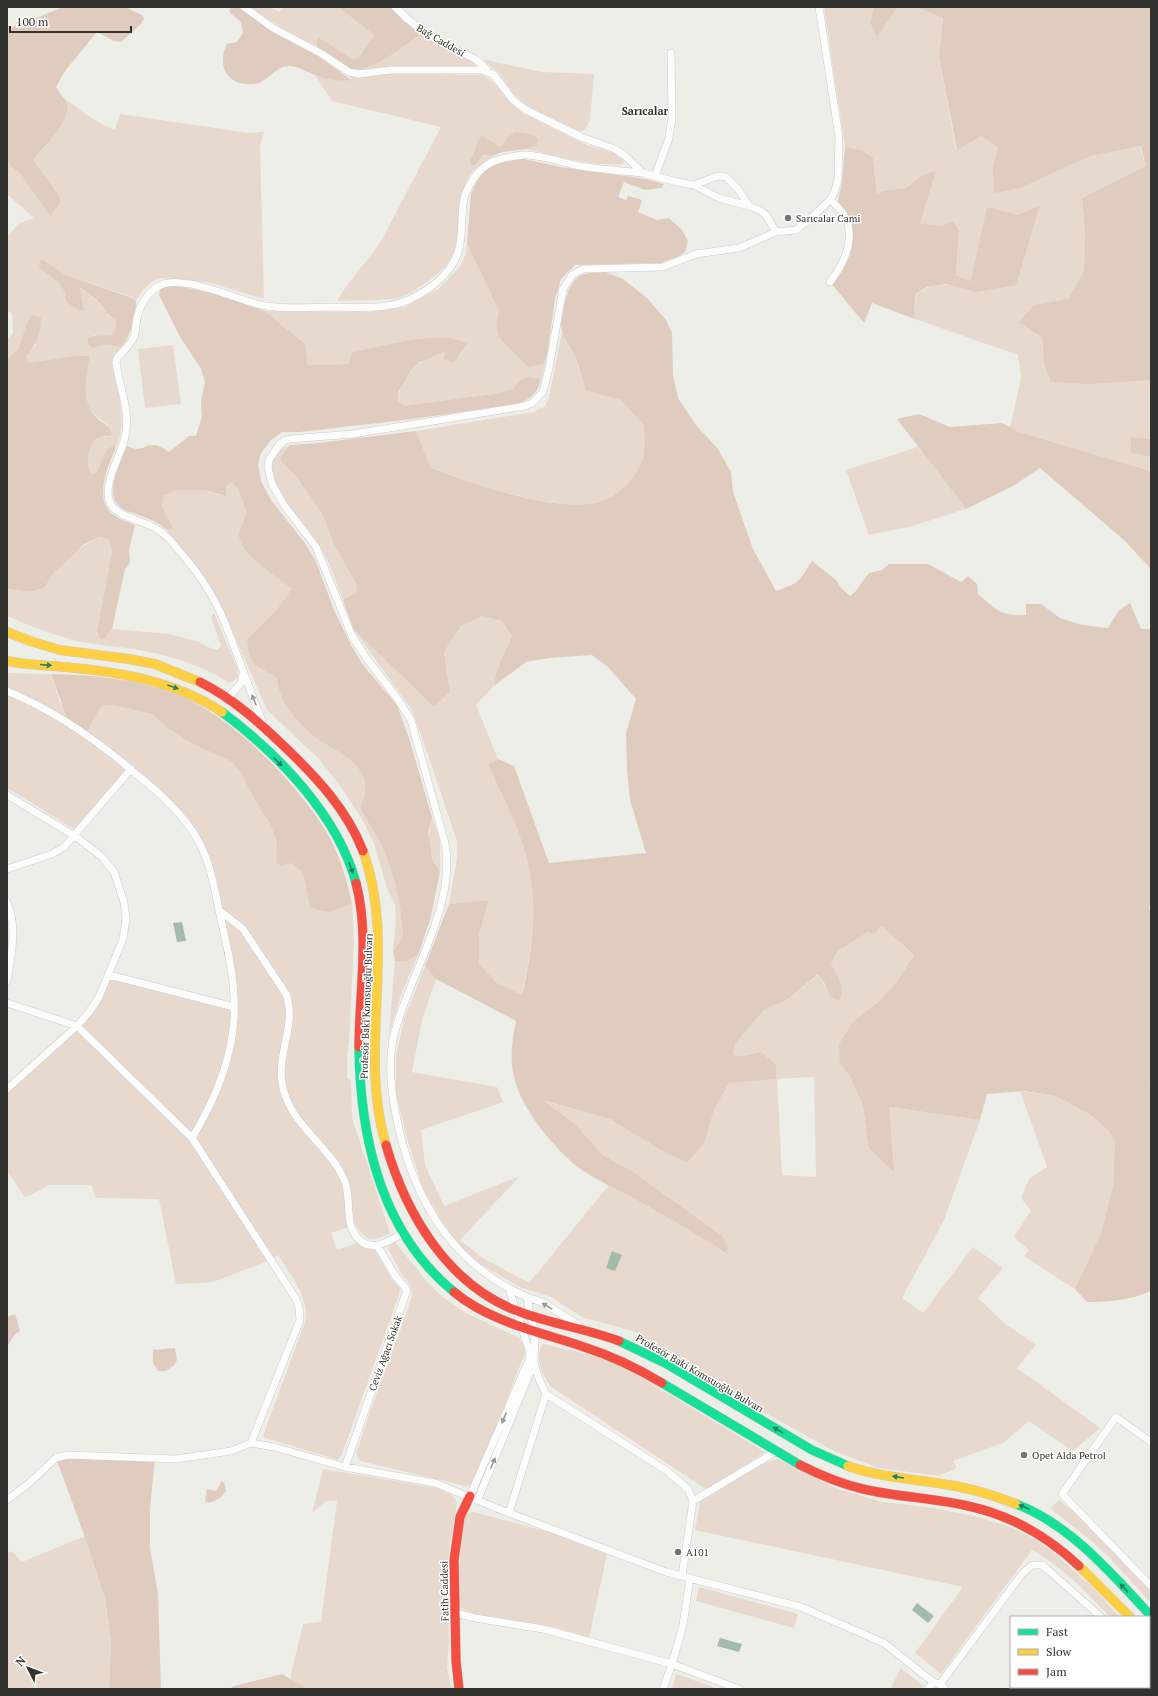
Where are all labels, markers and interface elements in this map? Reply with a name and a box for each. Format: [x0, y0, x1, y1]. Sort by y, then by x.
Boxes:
scale bar [10, 8, 131, 34]
text: 100 m [16, 14, 49, 29]
street label: Bağ Caddesi [414, 21, 467, 60]
district label: Sarıcalar [622, 104, 669, 118]
place label: Sarıcalar Cami [796, 212, 860, 225]
marker: Sarıcalar Cami [783, 213, 793, 223]
one-way arrow [40, 662, 52, 668]
one-way arrow [168, 685, 180, 691]
one-way arrow [250, 693, 256, 705]
one-way arrow [273, 757, 283, 767]
one-way arrow [348, 862, 354, 874]
street label: Profesör Baki Komsuoğlu Bulvarı [357, 933, 376, 1079]
one-way arrow [541, 1302, 553, 1309]
street label: Ceviz Ağacı Sokak [366, 1313, 405, 1393]
street label: Profesör Baki Komsuoğlu Bulvarı [633, 1331, 766, 1415]
one-way arrow [501, 1412, 507, 1423]
one-way arrow [772, 1427, 784, 1434]
place label: Opet Alda Petrol [1032, 1449, 1106, 1462]
marker: Opet Alda Petrol [1019, 1450, 1029, 1460]
one-way arrow [490, 1457, 496, 1469]
one-way arrow [891, 1474, 904, 1480]
one-way arrow [1018, 1504, 1029, 1510]
place label: A101 [686, 1546, 709, 1559]
marker: A101 [673, 1547, 683, 1557]
street label: Fatih Caddesi [437, 1561, 452, 1621]
one-way arrow [1120, 1583, 1129, 1592]
legend [1010, 1616, 1150, 1688]
text: Fast [1046, 1624, 1069, 1639]
text: Slow [1046, 1644, 1072, 1659]
north arrow [8, 1648, 48, 1688]
text: N [13, 1653, 29, 1669]
text: Jam [1046, 1664, 1067, 1679]

